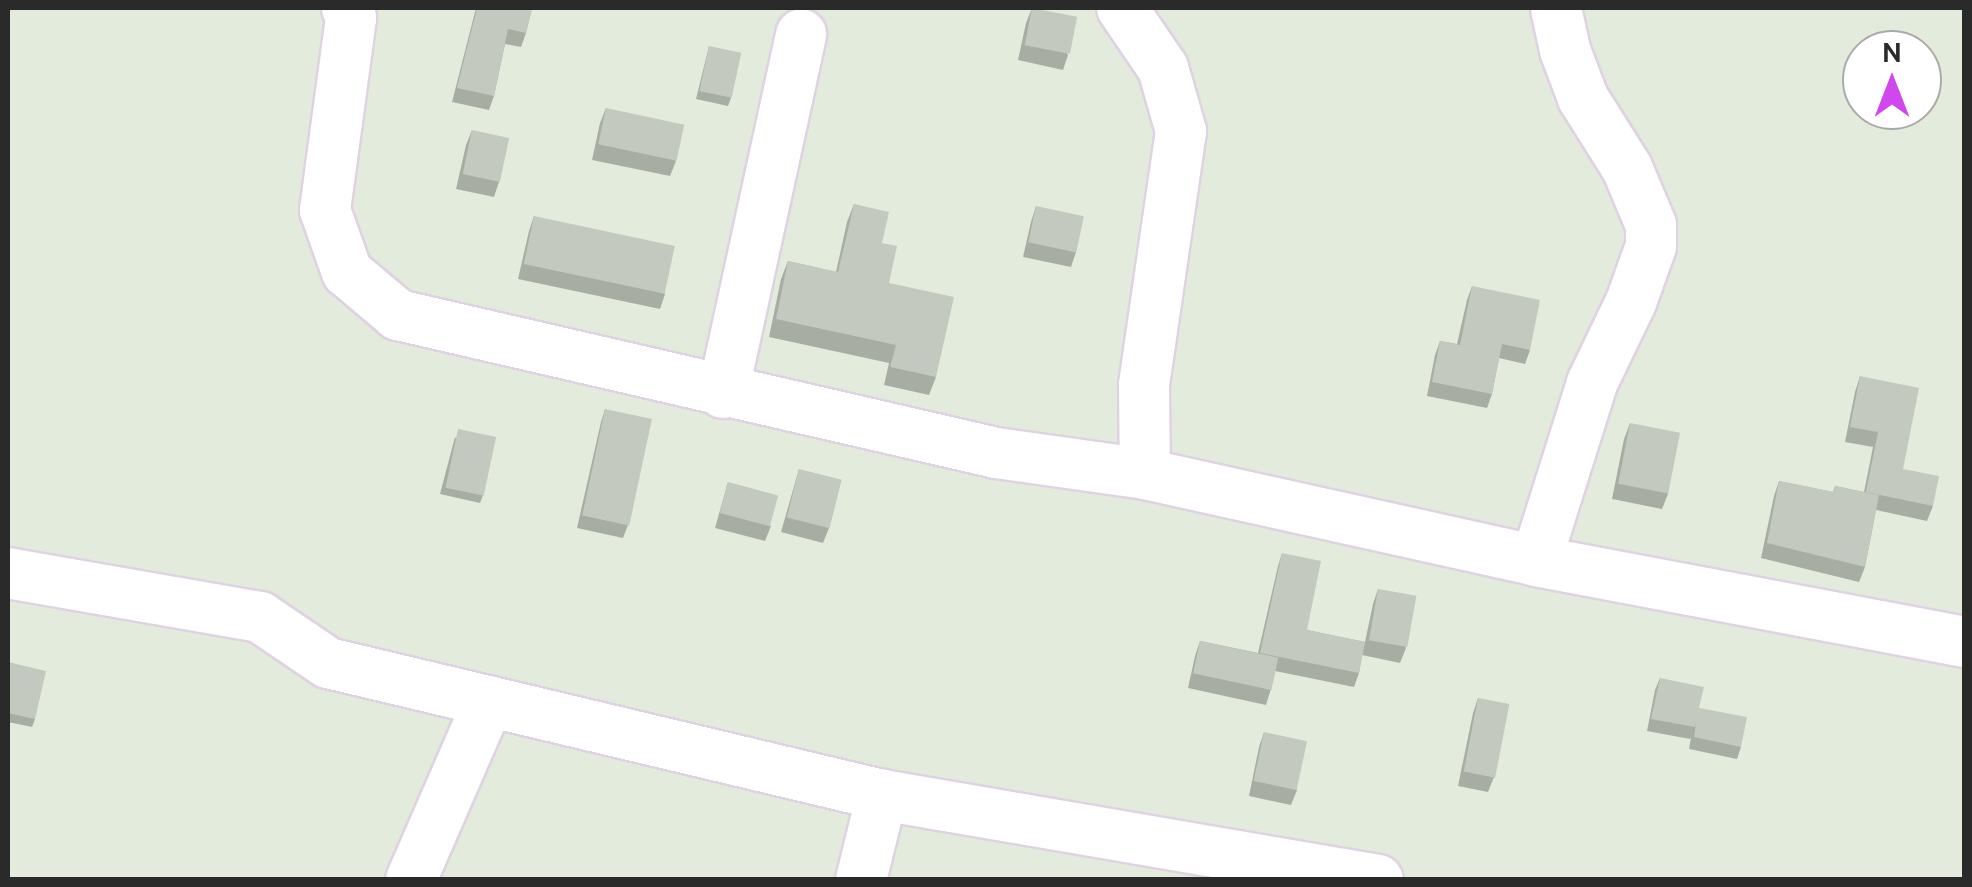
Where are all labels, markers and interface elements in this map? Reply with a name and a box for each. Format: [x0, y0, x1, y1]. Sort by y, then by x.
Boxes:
north arrow [1842, 30, 1942, 130]
text: N [1882, 35, 1902, 69]

